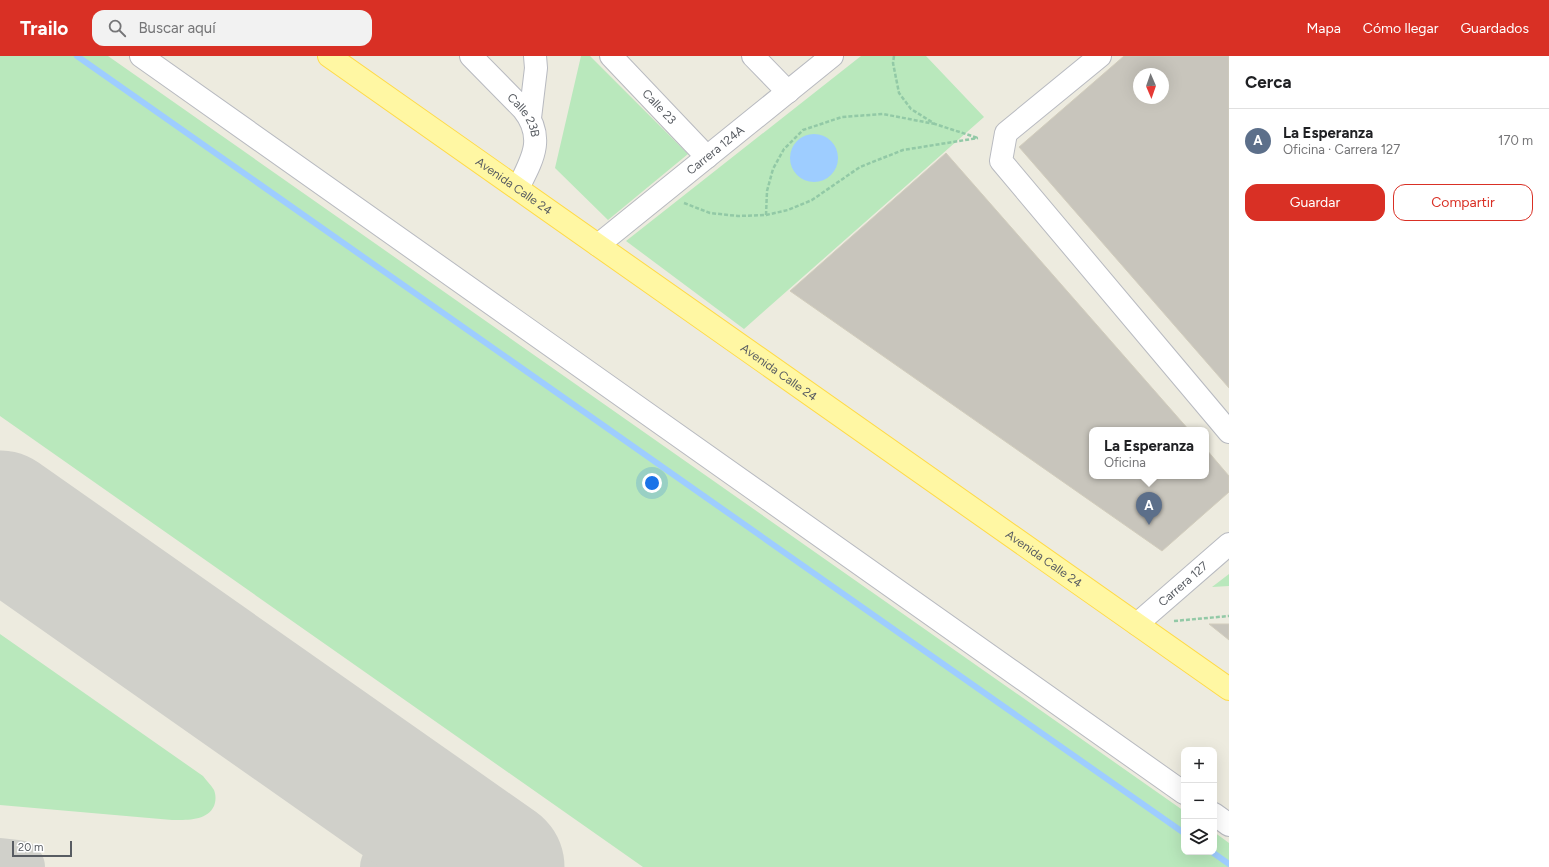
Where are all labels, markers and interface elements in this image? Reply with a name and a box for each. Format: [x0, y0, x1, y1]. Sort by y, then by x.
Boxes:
search box [92, 10, 372, 46]
text: Trailo [20, 17, 68, 40]
icon: search [106, 17, 128, 39]
text: Buscar aquí [138, 19, 216, 37]
text: Mapa [1306, 20, 1341, 37]
text: Cómo llegar [1363, 20, 1438, 37]
text: Guardados [1460, 20, 1529, 37]
north arrow [1133, 68, 1169, 104]
text: Cerca [1245, 72, 1292, 92]
street label: Calle 23 [639, 86, 679, 127]
street label: Calle 23B [504, 90, 542, 138]
street label: Carrera 124A [684, 123, 747, 178]
text: La Esperanza [1283, 124, 1373, 142]
text: A [1253, 133, 1263, 148]
text: 170 m [1498, 133, 1533, 148]
text: Oficina · Carrera 127 [1283, 142, 1400, 157]
street label: Avenida Calle 24 [473, 154, 555, 218]
button: Guardar [1245, 184, 1385, 221]
button: Compartir [1393, 184, 1533, 221]
street label: Avenida Calle 24 [738, 341, 820, 404]
popup [1089, 427, 1209, 479]
text: La Esperanza [1104, 437, 1194, 455]
text: Oficina [1104, 455, 1146, 470]
your location [642, 473, 662, 493]
pin: A [1136, 492, 1162, 525]
street label: Avenida Calle 24 [1003, 527, 1085, 591]
street label: Carrera 127 [1156, 558, 1211, 609]
map controls [1181, 747, 1217, 855]
button: + [1181, 747, 1217, 783]
button: − [1181, 783, 1217, 819]
button: layers [1181, 819, 1217, 855]
scale bar [12, 839, 72, 858]
text: 20 m [18, 841, 43, 854]

